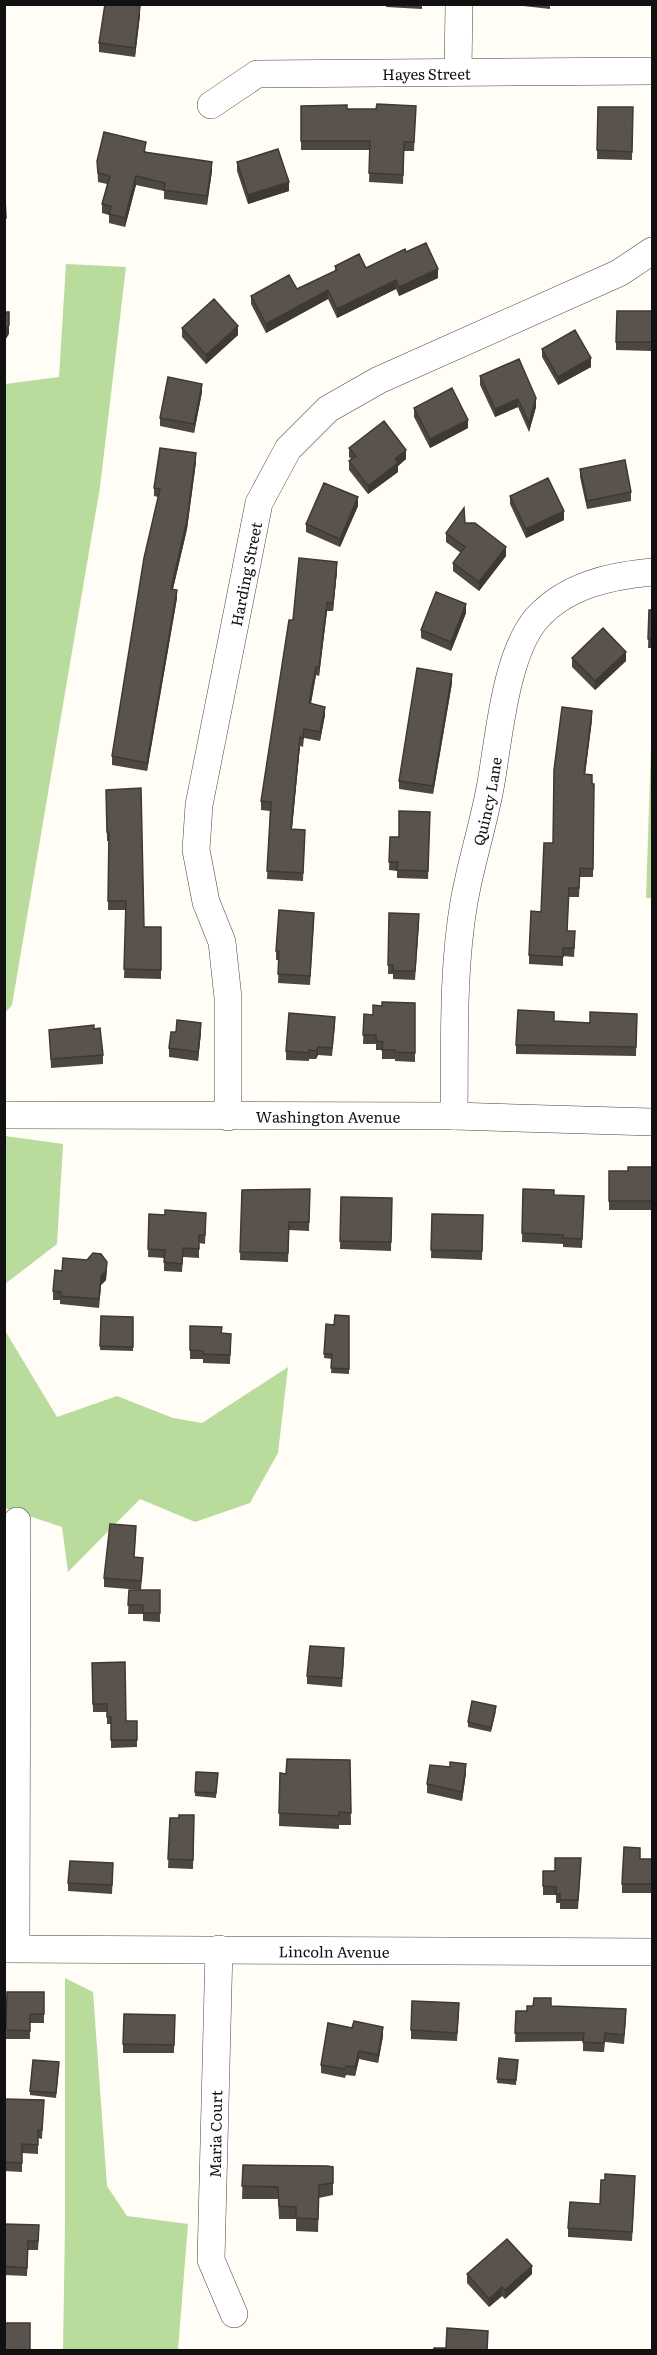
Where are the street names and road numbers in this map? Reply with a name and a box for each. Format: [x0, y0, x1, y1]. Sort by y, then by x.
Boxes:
street label: Hayes Street [382, 61, 471, 85]
street label: Harding Street [223, 520, 267, 628]
street label: Quincy Lane [466, 755, 506, 848]
street label: Washington Avenue [256, 1104, 400, 1127]
street label: Lincoln Avenue [278, 1939, 390, 1962]
street label: Maria Court [203, 2090, 227, 2178]

